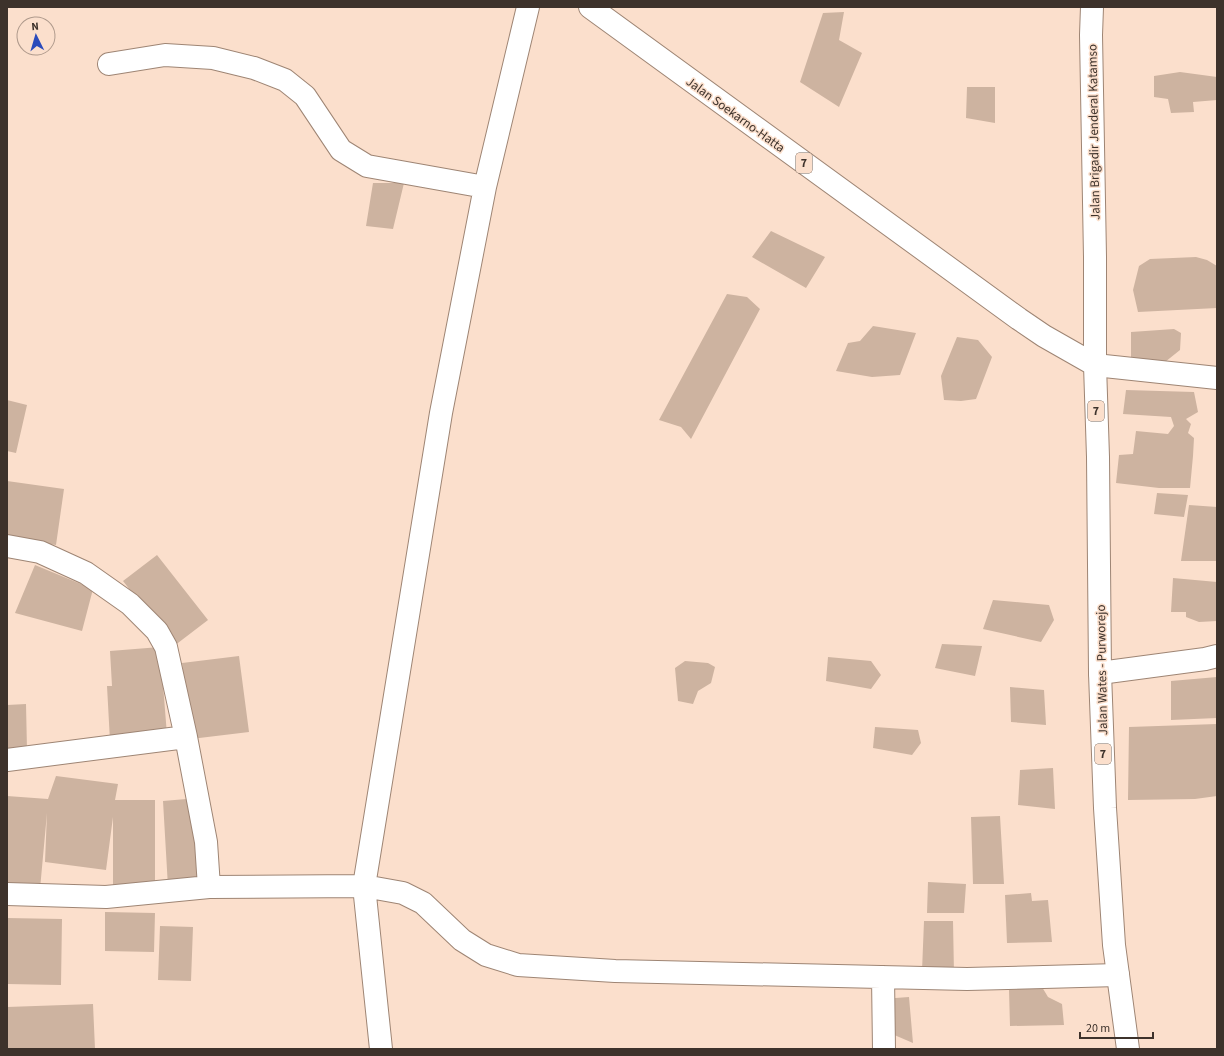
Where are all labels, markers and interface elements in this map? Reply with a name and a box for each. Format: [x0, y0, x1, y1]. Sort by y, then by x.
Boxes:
north arrow [16, 16, 56, 56]
text: N [31, 19, 39, 34]
street label: Jalan Brigadir Jenderal Katamso [1083, 44, 1105, 220]
street label: Jalan Soekarno-Hatta [682, 73, 788, 157]
road number: 7 [796, 153, 812, 173]
road number: 7 [1088, 401, 1104, 421]
street label: Jalan Wates - Purworejo [1092, 604, 1112, 735]
road number: 7 [1095, 744, 1111, 764]
scale bar [1080, 1014, 1153, 1040]
text: 20 m [1086, 1020, 1110, 1037]

